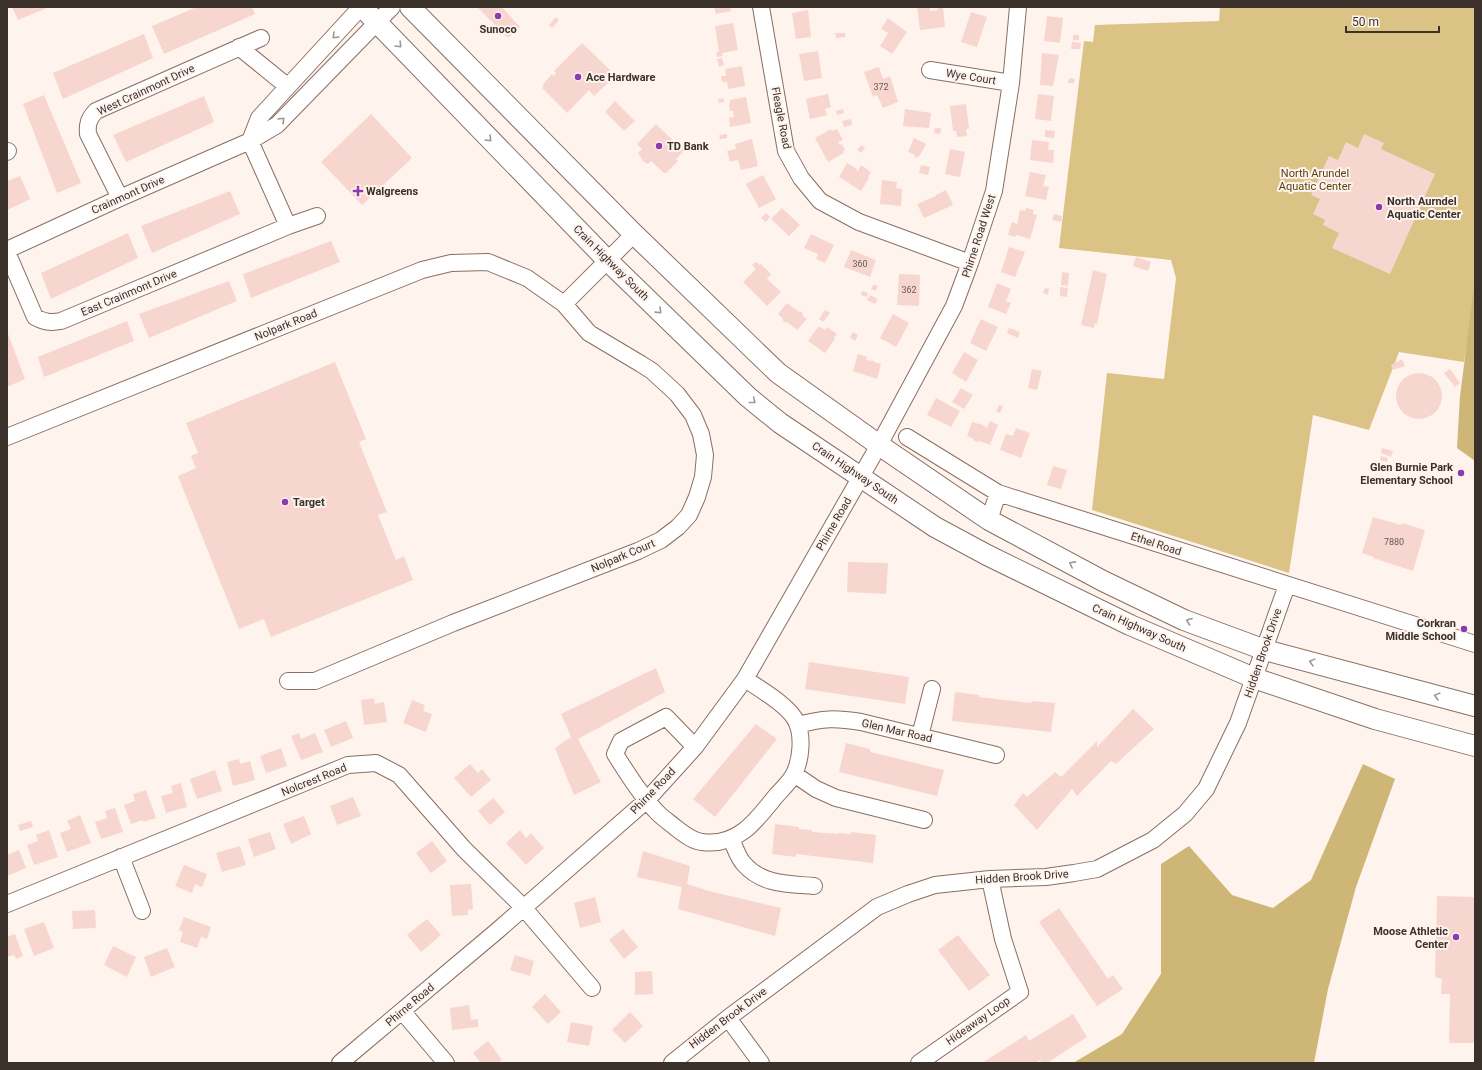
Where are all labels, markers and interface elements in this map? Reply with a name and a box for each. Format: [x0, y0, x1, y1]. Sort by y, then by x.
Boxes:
scale bar [1346, 8, 1439, 34]
marker: Sunoco [493, 11, 503, 21]
text: 50 m [1352, 15, 1379, 29]
place label: Sunoco [479, 23, 517, 36]
one-way arrow [332, 31, 340, 39]
one-way arrow [394, 40, 401, 48]
street label: West Crainmont Drive [95, 62, 197, 118]
street label: Wye Court [945, 67, 997, 87]
place label: Ace Hardware [586, 71, 655, 84]
marker: Ace Hardware [573, 72, 583, 82]
house number: 372 [873, 82, 889, 92]
street label: Fleagle Road [769, 86, 793, 150]
one-way arrow [277, 117, 285, 125]
one-way arrow [484, 134, 492, 142]
place label: TD Bank [667, 140, 709, 153]
marker: TD Bank [654, 141, 664, 151]
park label: North Arundel Aquatic Center [1279, 167, 1351, 193]
street label: Crainmont Drive [90, 173, 167, 217]
place label: Walgreens [366, 185, 419, 198]
marker: Walgreens [353, 186, 363, 196]
street label: Phirne Road West [959, 192, 999, 279]
place label: North Aurndel Aquatic Center [1387, 195, 1461, 221]
marker: North Aurndel Aquatic Center [1374, 202, 1384, 212]
street label: Crain Highway South [571, 223, 651, 303]
house number: 360 [852, 259, 868, 269]
street label: East Crainmont Drive [79, 267, 179, 319]
house number: 362 [901, 285, 917, 295]
one-way arrow [654, 306, 662, 314]
street label: Nolpark Road [253, 307, 319, 343]
one-way arrow [748, 396, 755, 403]
street label: Crain Highway South [809, 439, 901, 507]
place label: Glen Burnie Park Elementary School [1360, 461, 1453, 487]
marker: Glen Burnie Park Elementary School [1456, 468, 1466, 478]
street label: Phirne Road [814, 495, 854, 553]
place label: Target [293, 496, 325, 509]
marker: Target [280, 497, 290, 507]
street label: Ethel Road [1129, 530, 1183, 558]
street label: Nolpark Court [589, 537, 657, 575]
house number: 7880 [1384, 537, 1404, 547]
one-way arrow [1069, 562, 1076, 569]
street label: Crain Highway South [1090, 601, 1188, 655]
street label: Hidden Brook Drive [1242, 606, 1284, 699]
place label: Corkran Middle School [1385, 617, 1456, 643]
one-way arrow [1185, 618, 1192, 626]
marker: Corkran Middle School [1459, 624, 1469, 634]
one-way arrow [1309, 658, 1316, 667]
one-way arrow [1434, 692, 1441, 701]
street label: Glen Mar Road [860, 717, 934, 745]
street label: Nolcrest Road [279, 761, 349, 799]
street label: Phirne Road [628, 765, 678, 817]
street label: Hidden Brook Drive [975, 867, 1069, 887]
place label: Moose Athletic Center [1373, 925, 1448, 951]
marker: Moose Athletic Center [1451, 932, 1461, 942]
street label: Phirne Road [383, 981, 437, 1029]
street label: Hidden Brook Drive [687, 985, 769, 1051]
street label: Hideaway Loop [943, 994, 1013, 1048]

